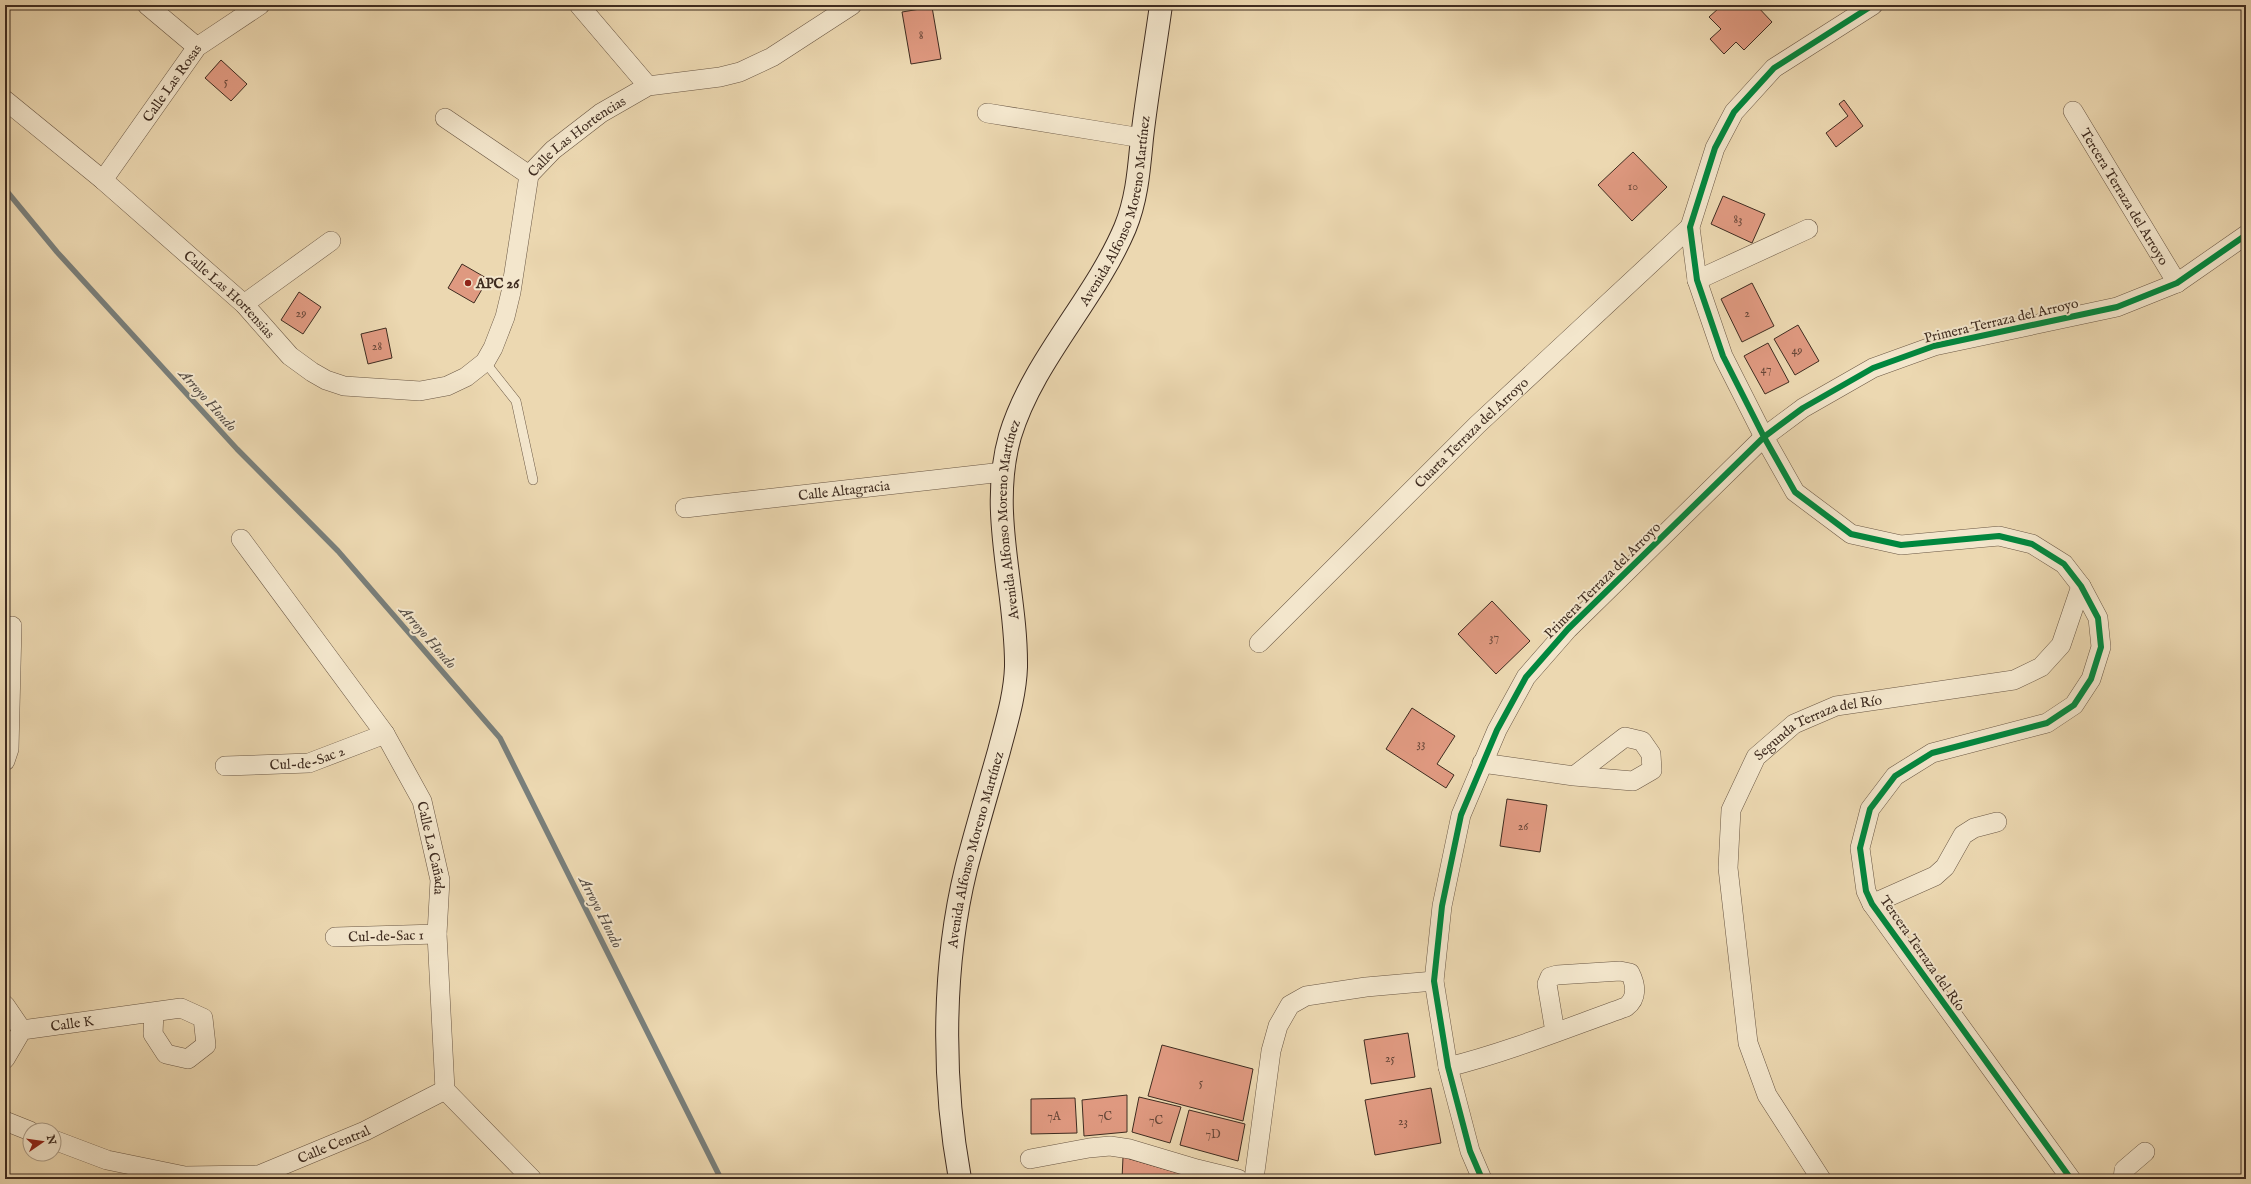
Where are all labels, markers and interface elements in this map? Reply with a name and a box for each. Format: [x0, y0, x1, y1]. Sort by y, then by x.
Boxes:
house number: 8 [919, 28, 924, 43]
street label: Calle Las Rosas [139, 41, 206, 126]
house number: 5 [224, 74, 229, 89]
street label: Calle Las Hortencias [524, 93, 629, 181]
street label: Avenida Alfonso Moreno Martínez [1075, 114, 1155, 310]
street label: Tercera Terraza del Arroyo [2076, 125, 2172, 269]
house number: 10 [1628, 179, 1638, 194]
house number: 83 [1733, 212, 1743, 227]
street label: Calle Las Hortensias [179, 247, 278, 343]
place label: APC 26 [475, 275, 520, 293]
marker: APC 26 [463, 278, 473, 288]
street label: Primera Terraza del Arroyo [1922, 294, 2081, 348]
house number: 29 [296, 306, 306, 321]
house number: 2 [1744, 306, 1750, 321]
house number: 28 [372, 339, 382, 354]
house number: 49 [1791, 343, 1803, 358]
house number: 47 [1760, 362, 1772, 377]
water label: Arroyo Hondo [173, 364, 241, 436]
street label: Cuarta Terraza del Arroyo [1411, 373, 1533, 492]
street label: Avenida Alfonso Moreno Martínez [994, 417, 1025, 621]
street label: Calle Altagracia [797, 477, 892, 505]
street label: Primera Terraza del Arroyo [1541, 518, 1665, 643]
water label: Arroyo Hondo [394, 600, 460, 673]
house number: 37 [1489, 630, 1499, 645]
street label: Segunda Terraza del Río [1751, 691, 1884, 765]
house number: 33 [1417, 736, 1425, 751]
street label: Cul-de-Sac 2 [269, 742, 348, 774]
street label: Avenida Alfonso Moreno Martínez [944, 749, 1009, 950]
street label: Calle La Cañada [412, 800, 448, 896]
house number: 26 [1518, 819, 1529, 834]
water label: Arroyo Hondo [573, 871, 627, 951]
street label: Tercera Terraza del Río [1875, 892, 1969, 1015]
street label: Cul-de-Sac 1 [348, 926, 424, 947]
street label: Calle K [49, 1012, 96, 1036]
house number: 25 [1385, 1051, 1396, 1066]
house number: 5 [1199, 1075, 1204, 1090]
house number: 7A [1047, 1109, 1062, 1124]
house number: 7C [1098, 1109, 1113, 1124]
house number: 7C [1149, 1113, 1164, 1128]
house number: 23 [1398, 1114, 1408, 1129]
north arrow [22, 1122, 62, 1162]
street label: Calle Central [295, 1122, 374, 1168]
house number: 7D [1205, 1127, 1221, 1142]
text: N [43, 1133, 59, 1147]

